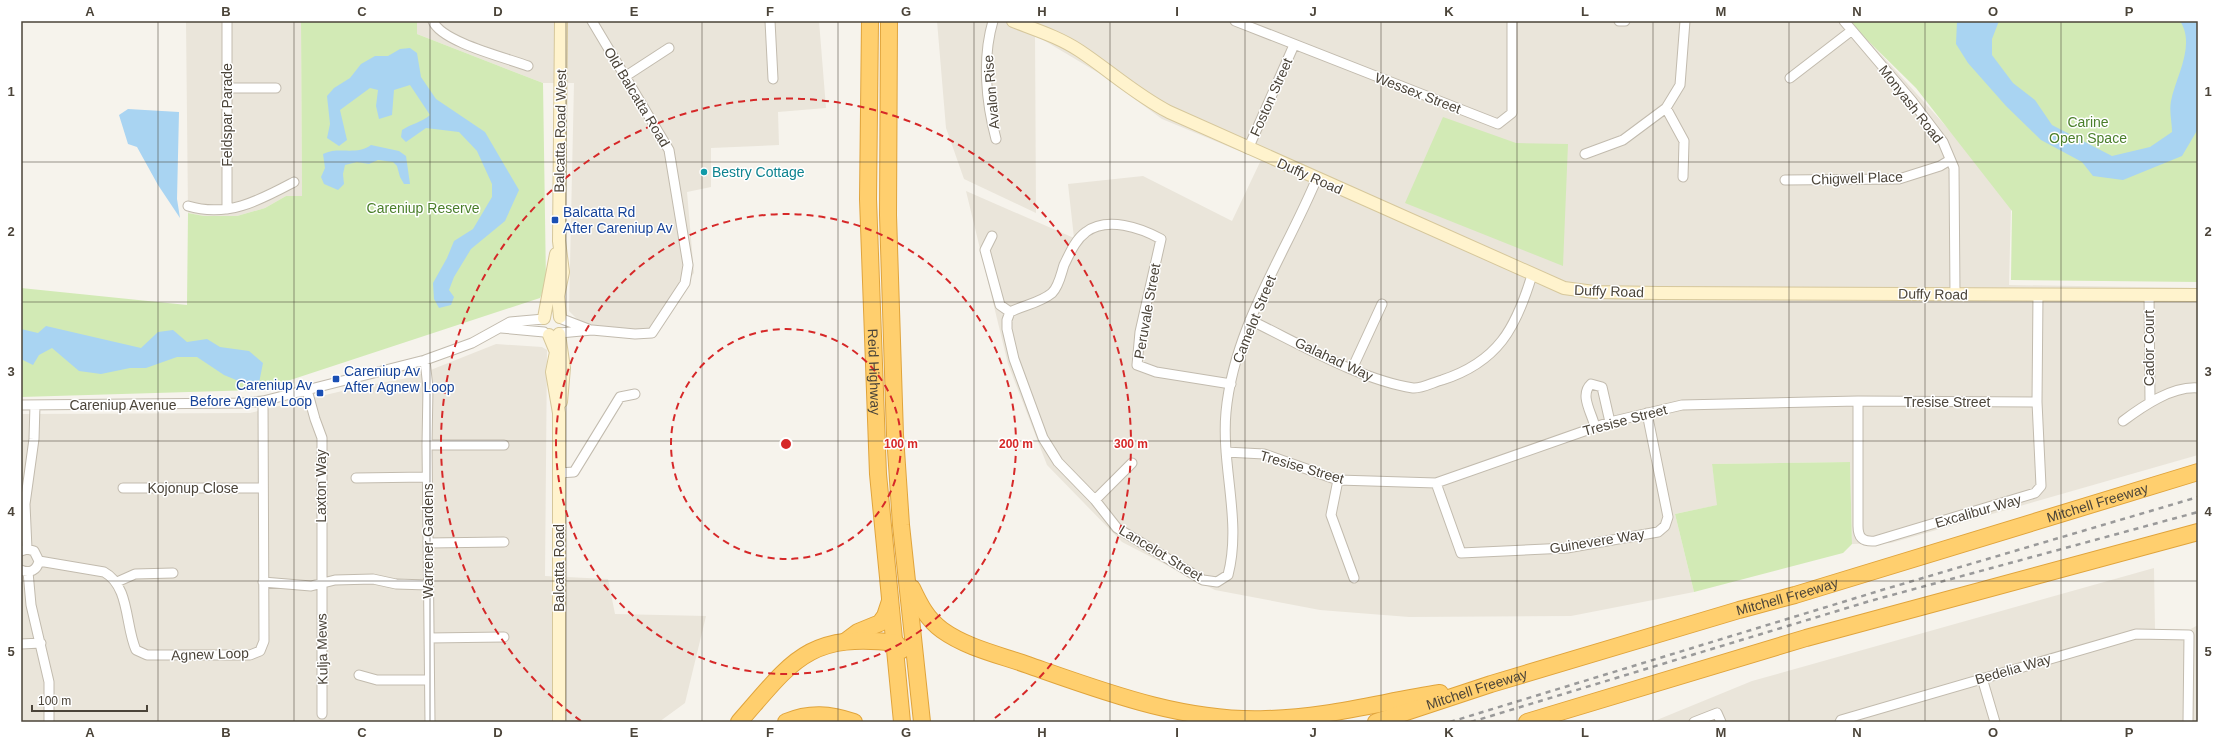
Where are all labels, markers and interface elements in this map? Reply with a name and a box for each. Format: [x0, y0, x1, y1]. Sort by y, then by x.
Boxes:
text: A [85, 4, 95, 19]
text: B [221, 4, 231, 19]
text: C [357, 4, 367, 19]
text: D [493, 4, 503, 19]
text: E [630, 4, 639, 19]
text: F [766, 4, 774, 19]
text: G [901, 4, 911, 19]
text: H [1037, 4, 1047, 19]
text: I [1175, 4, 1179, 19]
text: J [1309, 4, 1317, 19]
text: K [1444, 4, 1454, 19]
text: L [1581, 4, 1589, 19]
text: M [1716, 4, 1726, 19]
text: N [1852, 4, 1862, 19]
text: O [1988, 4, 1998, 19]
text: P [2125, 4, 2134, 19]
street label: Old Balcatta Road [601, 44, 673, 150]
street label: Avalon Rise [980, 54, 1002, 130]
street label: Foston Street [1247, 55, 1295, 139]
street label: Monyash Road [1876, 62, 1946, 146]
street label: Feldspar Parade [219, 63, 235, 167]
street label: Balcatta Road West [551, 69, 569, 193]
street label: Wessex Street [1373, 69, 1463, 117]
text: 1 [7, 84, 15, 99]
text: 1 [2204, 84, 2212, 99]
park label: Carine Open Space [2049, 114, 2127, 146]
street label: Duffy Road [1275, 155, 1345, 197]
place label: Bestry Cottage [712, 164, 805, 180]
marker: Bestry Cottage [699, 167, 709, 177]
street label: Chigwell Place [1811, 168, 1903, 188]
park label: Careniup Reserve [367, 200, 480, 216]
place label: Balcatta Rd After Careniup Av [563, 204, 672, 236]
marker: Balcatta Rd After Careniup Av [550, 215, 560, 225]
text: 2 [7, 224, 15, 239]
text: 2 [2204, 224, 2212, 239]
street label: Peruvale Street [1131, 262, 1163, 360]
street label: Camelot Street [1229, 273, 1279, 365]
street label: Duffy Road [1574, 282, 1644, 300]
street label: Duffy Road [1898, 285, 1968, 303]
street label: Cador Court [2141, 310, 2157, 386]
street label: Reid Highway [865, 328, 884, 415]
street label: Galahad Way [1292, 334, 1376, 384]
place label: Careniup Av After Agnew Loop [344, 363, 455, 395]
text: 3 [7, 364, 15, 379]
text: 3 [2204, 364, 2212, 379]
marker: Careniup Av After Agnew Loop [331, 374, 341, 384]
place label: Careniup Av Before Agnew Loop [190, 377, 312, 409]
marker: Careniup Av Before Agnew Loop [315, 388, 325, 398]
street label: Tresise Street [1904, 394, 1990, 410]
street label: Careniup Avenue [69, 397, 177, 413]
street label: Tresise Street [1581, 401, 1669, 439]
centre of rings [779, 437, 793, 451]
text: 100 m [884, 437, 918, 451]
text: 200 m [999, 437, 1033, 451]
text: 300 m [1114, 437, 1148, 451]
street label: Tresise Street [1258, 447, 1346, 487]
street label: Laxton Way [313, 449, 329, 523]
street label: Kojonup Close [147, 480, 239, 496]
street label: Mitchell Freeway [2045, 480, 2150, 526]
street label: Warrener Gardens [420, 483, 436, 599]
street label: Excalibur Way [1933, 491, 2023, 531]
text: 4 [7, 504, 15, 519]
text: 4 [2204, 504, 2212, 519]
street label: Lancelot Street [1117, 522, 1206, 584]
street label: Balcatta Road [551, 524, 567, 612]
street label: Guinevere Way [1548, 526, 1646, 556]
street label: Mitchell Freeway [1735, 574, 1840, 618]
street label: Kulja Mews [313, 613, 331, 685]
text: 5 [7, 644, 15, 659]
text: 5 [2204, 644, 2212, 659]
street label: Agnew Loop [171, 645, 249, 663]
street label: Bedelia Way [1973, 651, 2053, 687]
street label: Mitchell Freeway [1424, 666, 1529, 713]
scale bar [32, 687, 147, 713]
text: 100 m [38, 694, 71, 708]
text: A [85, 725, 95, 740]
text: B [221, 725, 231, 740]
text: C [357, 725, 367, 740]
text: D [493, 725, 503, 740]
text: E [630, 725, 639, 740]
text: F [766, 725, 774, 740]
text: G [901, 725, 911, 740]
text: H [1037, 725, 1047, 740]
text: I [1175, 725, 1179, 740]
text: J [1309, 725, 1317, 740]
text: K [1444, 725, 1454, 740]
text: L [1581, 725, 1589, 740]
text: M [1716, 725, 1726, 740]
text: N [1852, 725, 1862, 740]
text: O [1988, 725, 1998, 740]
text: P [2125, 725, 2134, 740]

